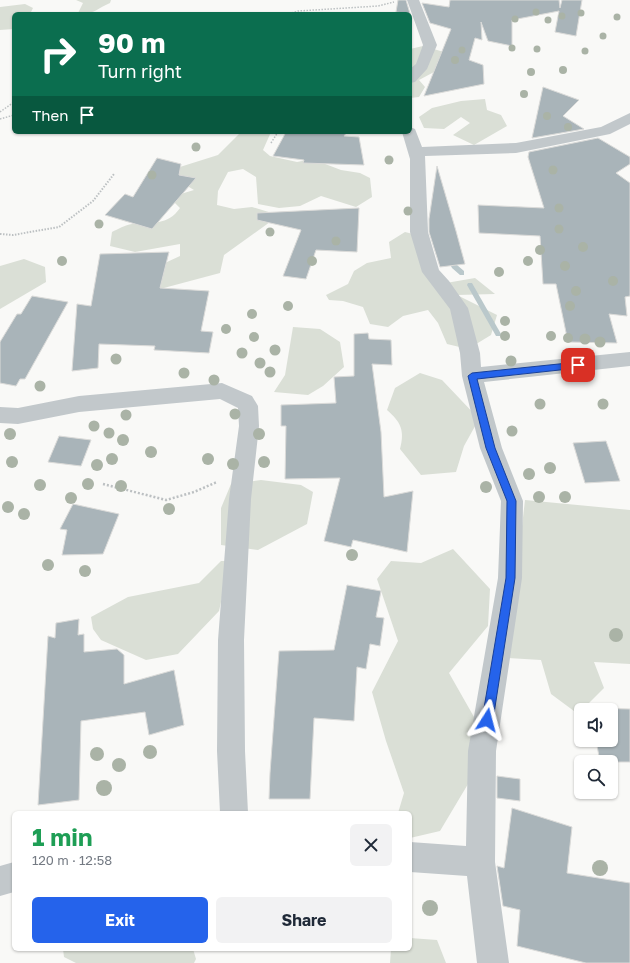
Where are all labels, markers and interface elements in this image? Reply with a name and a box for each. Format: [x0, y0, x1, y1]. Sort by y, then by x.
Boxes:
text: 90 m [98, 26, 165, 59]
icon: right [32, 28, 84, 80]
text: Turn right [98, 60, 182, 82]
icon: arrive [76, 104, 98, 126]
text: Then [32, 106, 68, 124]
pin [561, 348, 595, 382]
icon: arrive [567, 354, 589, 376]
position arrow [466, 699, 508, 741]
map controls [574, 703, 618, 799]
button: sound [574, 703, 618, 747]
button: search [574, 755, 618, 799]
text: 1 min [32, 822, 92, 851]
button: close [350, 824, 392, 866]
text: 120 m · 12:58 [32, 852, 112, 868]
button: Exit [32, 897, 208, 943]
button: Share [216, 897, 392, 943]

